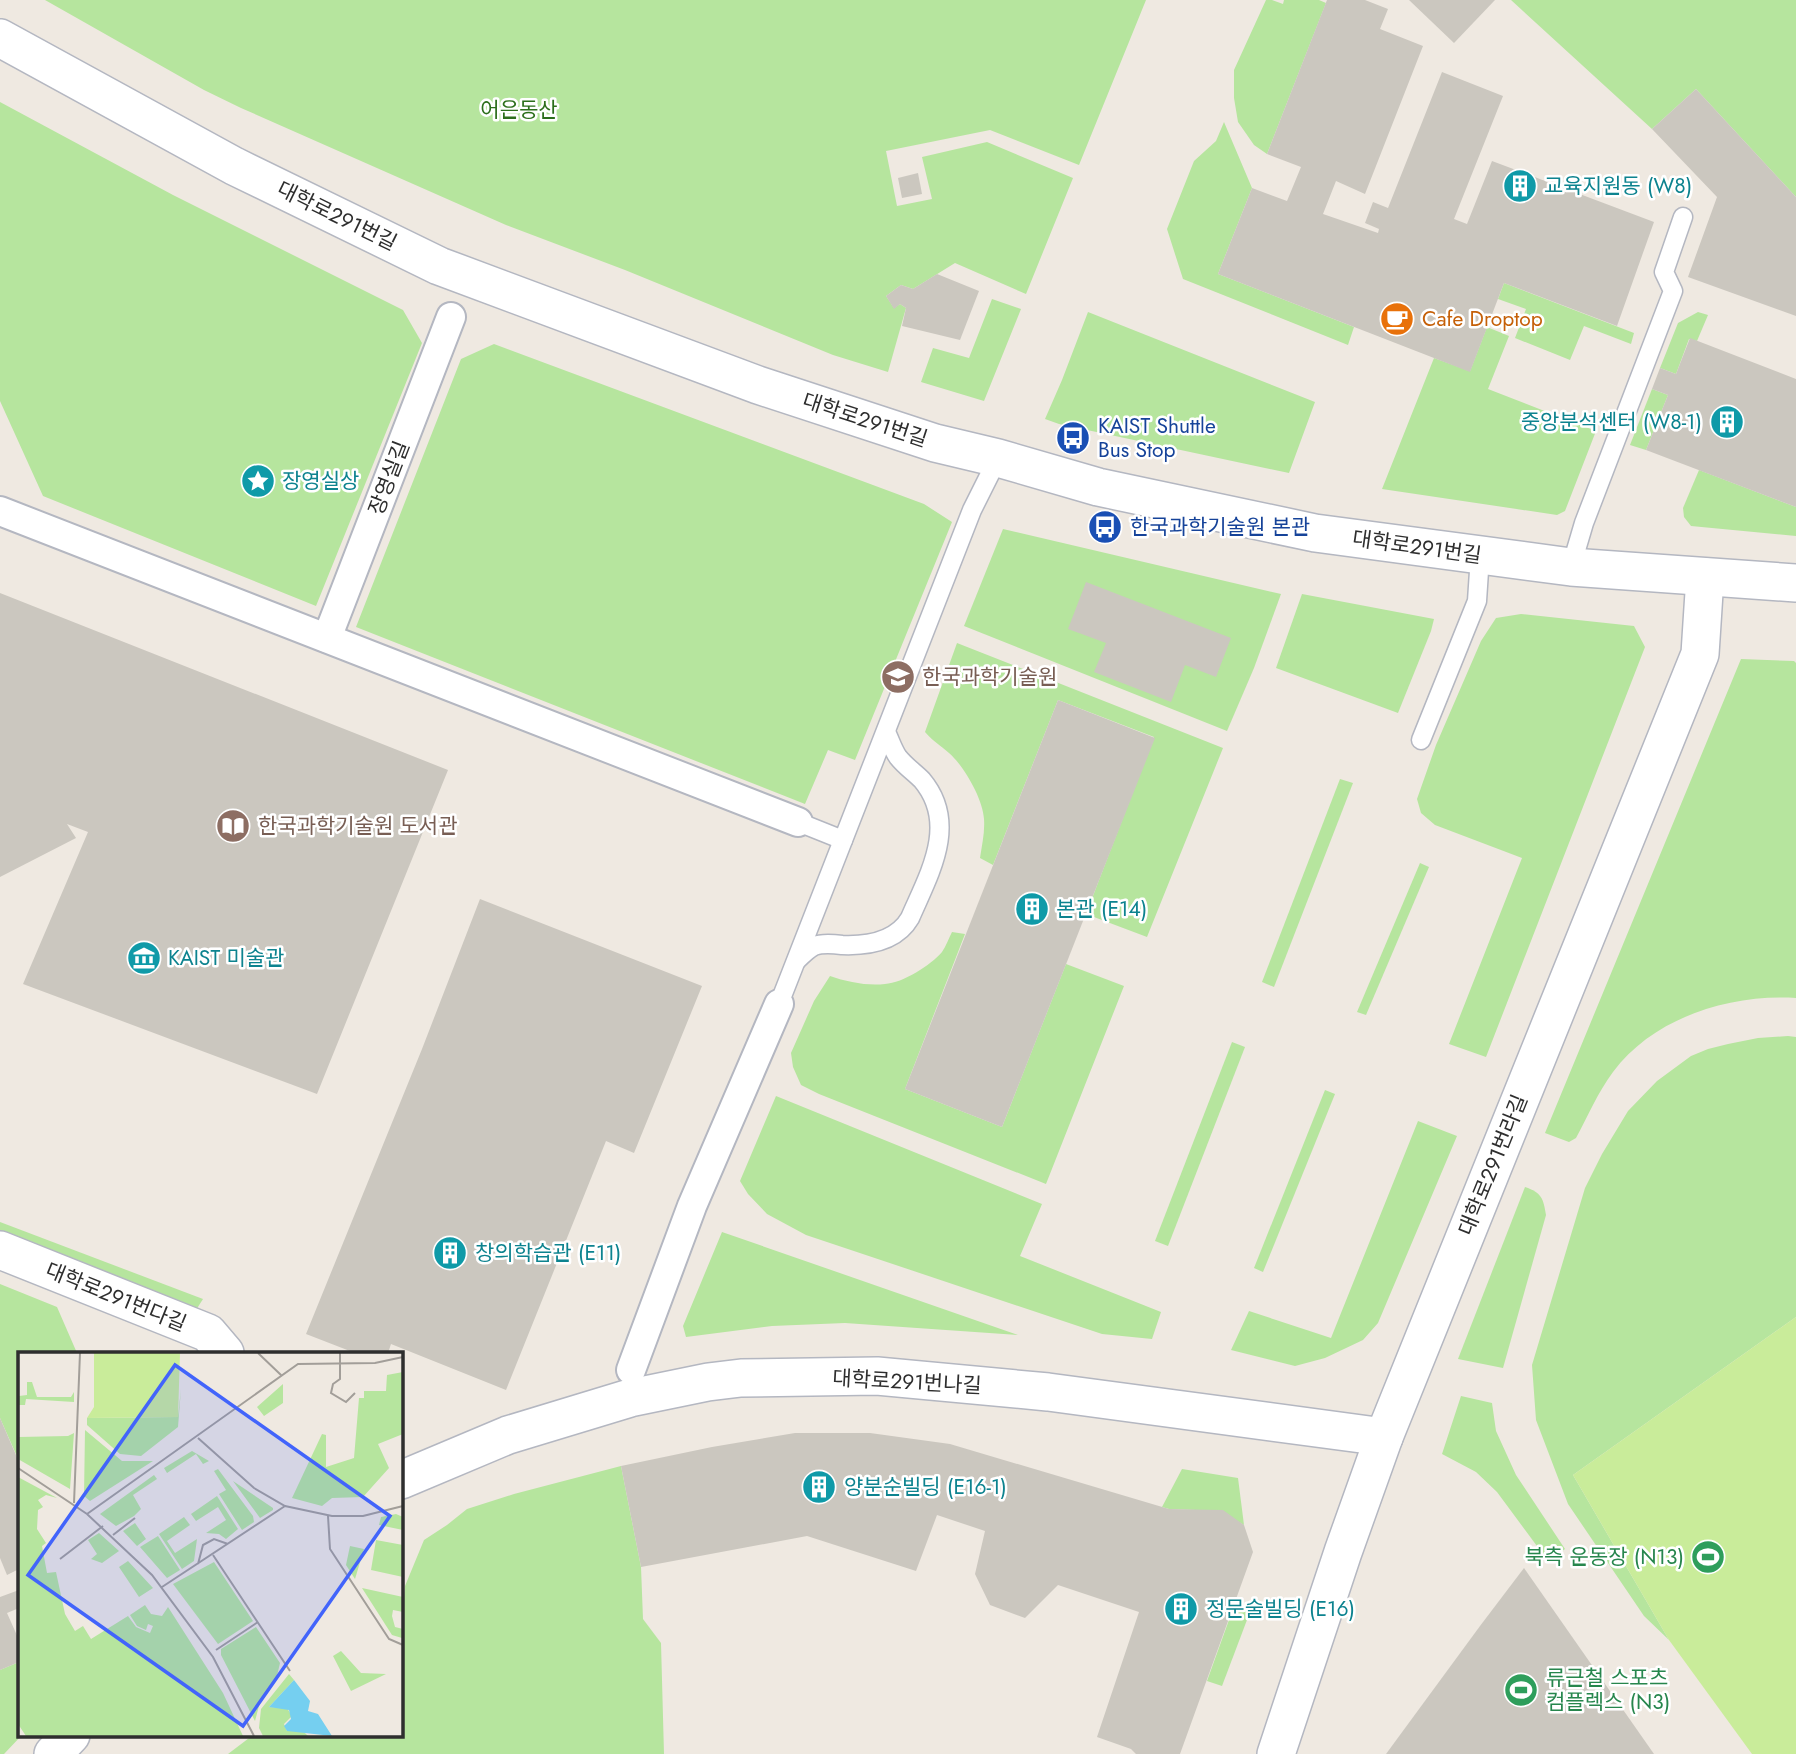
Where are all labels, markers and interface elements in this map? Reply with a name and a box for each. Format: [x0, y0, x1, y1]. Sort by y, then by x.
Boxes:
park label: 어은동산 [480, 95, 558, 125]
building icon: 교육지원동 (W8) [1501, 167, 1539, 205]
place label: 교육지원동 (W8) [1544, 171, 1692, 201]
street label: 대학로291번길 [272, 174, 402, 258]
cafe icon: Cafe Droptop [1378, 300, 1416, 338]
place label: Cafe Droptop [1422, 304, 1543, 334]
street label: 대학로291번길 [798, 386, 932, 454]
building icon: 중앙분석센터 (W8-1) [1708, 403, 1746, 441]
place label: 중앙분석센터 (W8-1) [1521, 407, 1702, 437]
place label: KAIST Shuttle Bus Stop [1098, 411, 1216, 465]
bus stop icon: KAIST Shuttle Bus Stop [1054, 419, 1092, 457]
street label: 장영실길 [361, 437, 417, 519]
place icon: 장영실상 [239, 462, 277, 500]
place label: 장영실상 [282, 466, 359, 496]
bus stop icon: 한국과학기술원 본관 [1086, 508, 1124, 546]
place label: 한국과학기술원 본관 [1130, 512, 1310, 542]
street label: 대학로291번길 [1350, 523, 1484, 571]
school or university icon: 한국과학기술원 [879, 658, 917, 696]
place label: 한국과학기술원 [922, 662, 1057, 692]
library icon: 한국과학기술원 도서관 [214, 807, 252, 845]
place label: 한국과학기술원 도서관 [258, 811, 458, 841]
building icon: 본관 (E14) [1013, 890, 1051, 928]
place label: 본관 (E14) [1056, 894, 1147, 924]
museum icon: KAIST 미술관 [125, 939, 163, 977]
place label: KAIST 미술관 [168, 943, 284, 973]
street label: 대학로291번라길 [1451, 1090, 1535, 1240]
building icon: 창의학습관 (E11) [431, 1234, 469, 1272]
place label: 창의학습관 (E11) [475, 1238, 621, 1268]
street label: 대학로291번다길 [41, 1255, 191, 1339]
inset map [18, 1352, 402, 1736]
street label: 대학로291번나길 [832, 1363, 982, 1401]
building icon: 양분순빌딩 (E16-1) [800, 1468, 838, 1506]
place label: 양분순빌딩 (E16-1) [844, 1472, 1007, 1502]
sports icon: 북측 운동장 (N13) [1689, 1538, 1727, 1576]
place label: 북측 운동장 (N13) [1525, 1542, 1684, 1572]
building icon: 정문술빌딩 (E16) [1162, 1590, 1200, 1628]
place label: 정문술빌딩 (E16) [1206, 1594, 1355, 1624]
place label: 류근철 스포츠 컴플렉스 (N3) [1546, 1663, 1670, 1717]
sports icon: 류근철 스포츠 컴플렉스 (N3) [1502, 1671, 1540, 1709]

